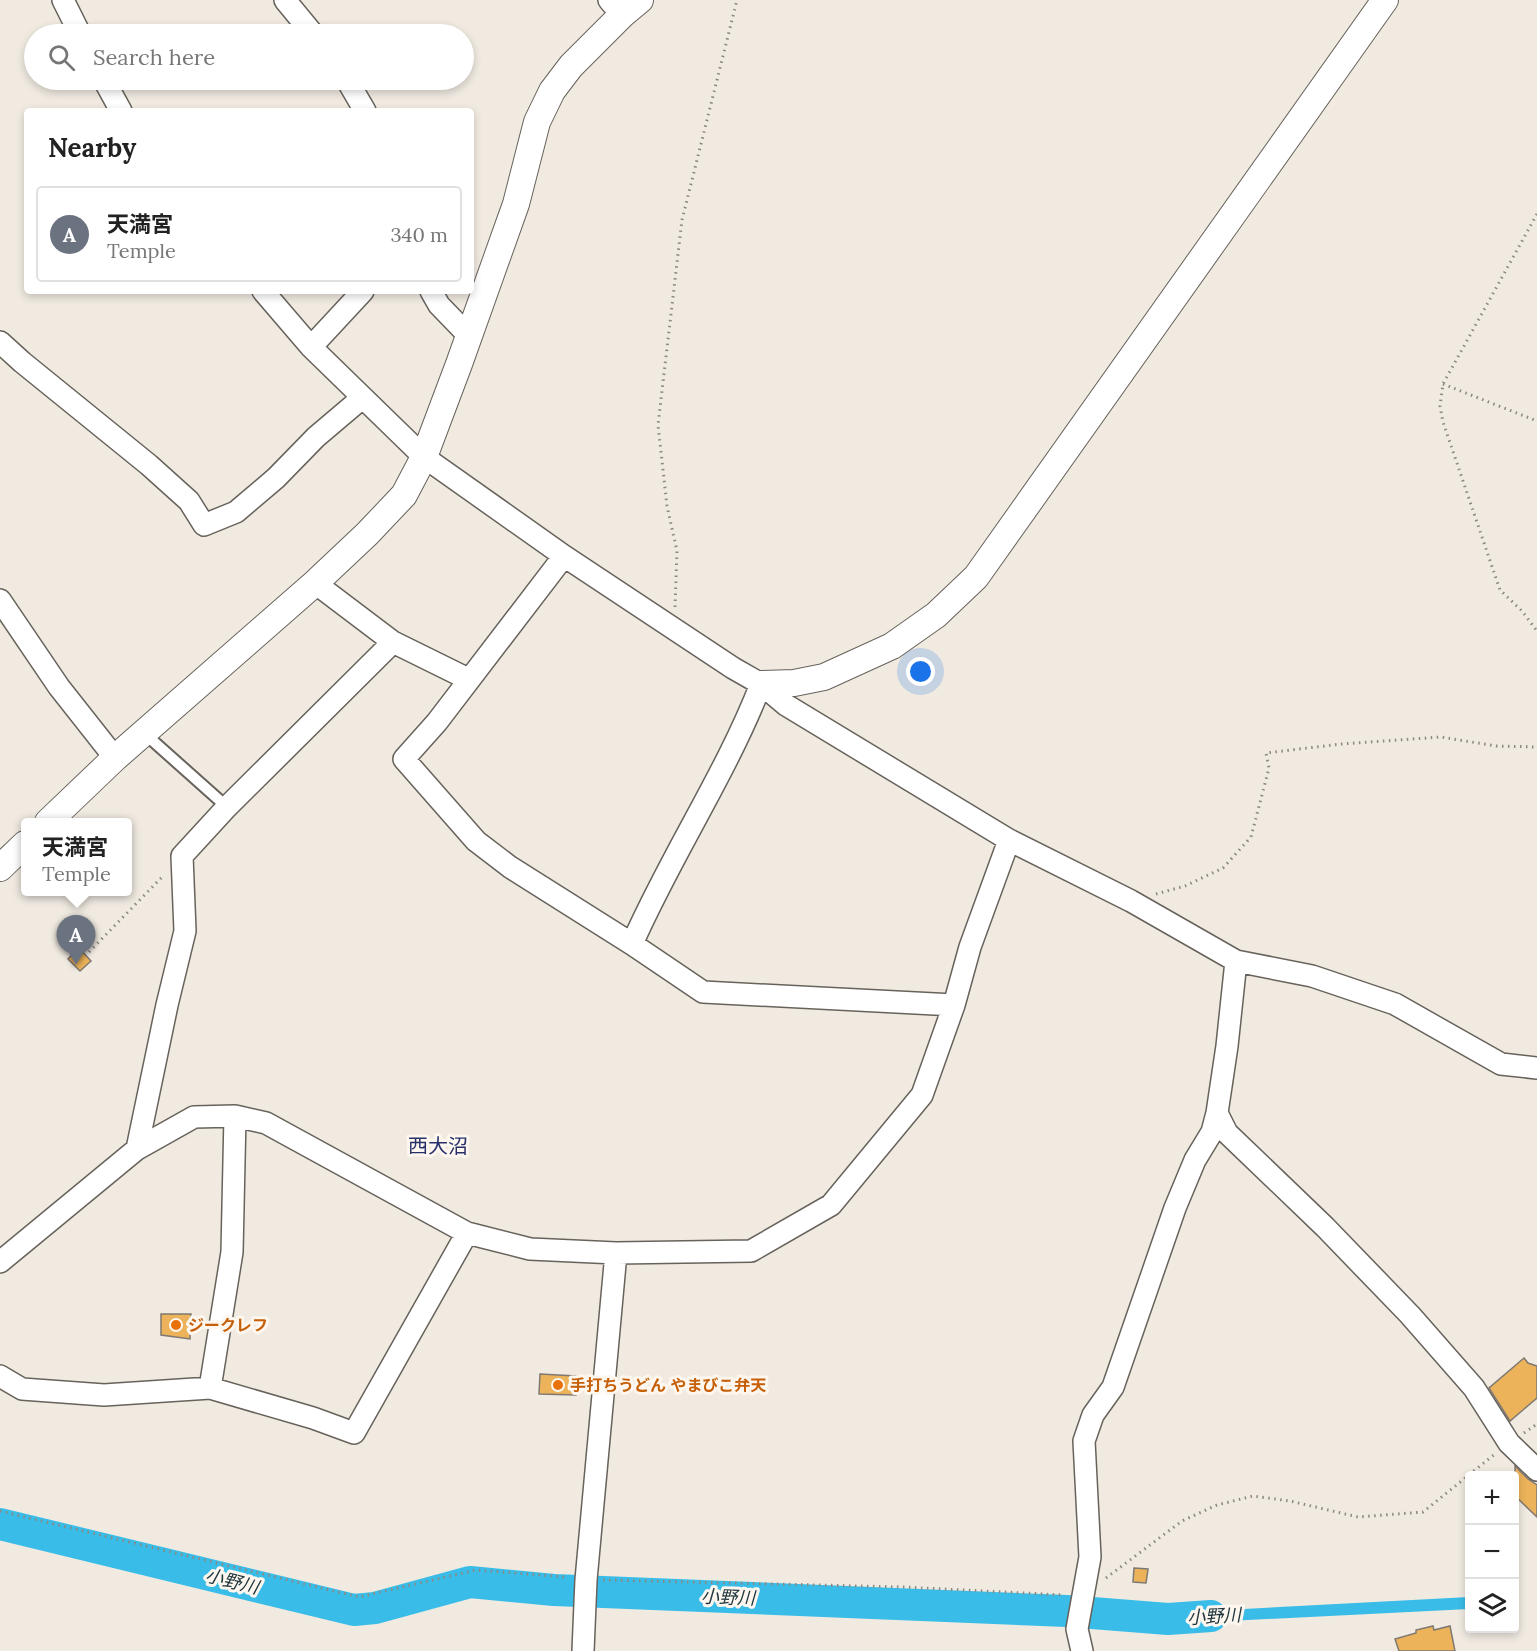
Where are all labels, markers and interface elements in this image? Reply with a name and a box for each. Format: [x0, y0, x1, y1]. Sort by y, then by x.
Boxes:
search box [24, 24, 474, 90]
icon: search [45, 41, 78, 74]
text: Search here [93, 43, 215, 71]
text: Nearby [48, 131, 136, 164]
text: 天満宮 [107, 210, 173, 238]
text: A [63, 222, 76, 247]
text: 340 m [390, 222, 448, 247]
text: Temple [107, 238, 176, 263]
your location [906, 657, 935, 686]
popup [21, 818, 132, 896]
text: 天満宮 [42, 833, 108, 861]
text: Temple [42, 861, 111, 886]
pin: A [56, 916, 96, 965]
district label: 西大沼 [408, 1133, 468, 1158]
place label: ジークレフ [188, 1315, 268, 1335]
marker: ジークレフ [169, 1318, 183, 1332]
place label: 手打ちうどん やまびこ弁天 [570, 1375, 766, 1395]
marker: 手打ちうどん やまびこ弁天 [551, 1378, 565, 1392]
map controls [1465, 1471, 1519, 1633]
button: + [1465, 1471, 1519, 1525]
button: − [1465, 1525, 1519, 1579]
water label: 小野川 [203, 1563, 263, 1599]
button: layers [1465, 1579, 1519, 1633]
water label: 小野川 [701, 1585, 757, 1610]
water label: 小野川 [1186, 1603, 1244, 1629]

